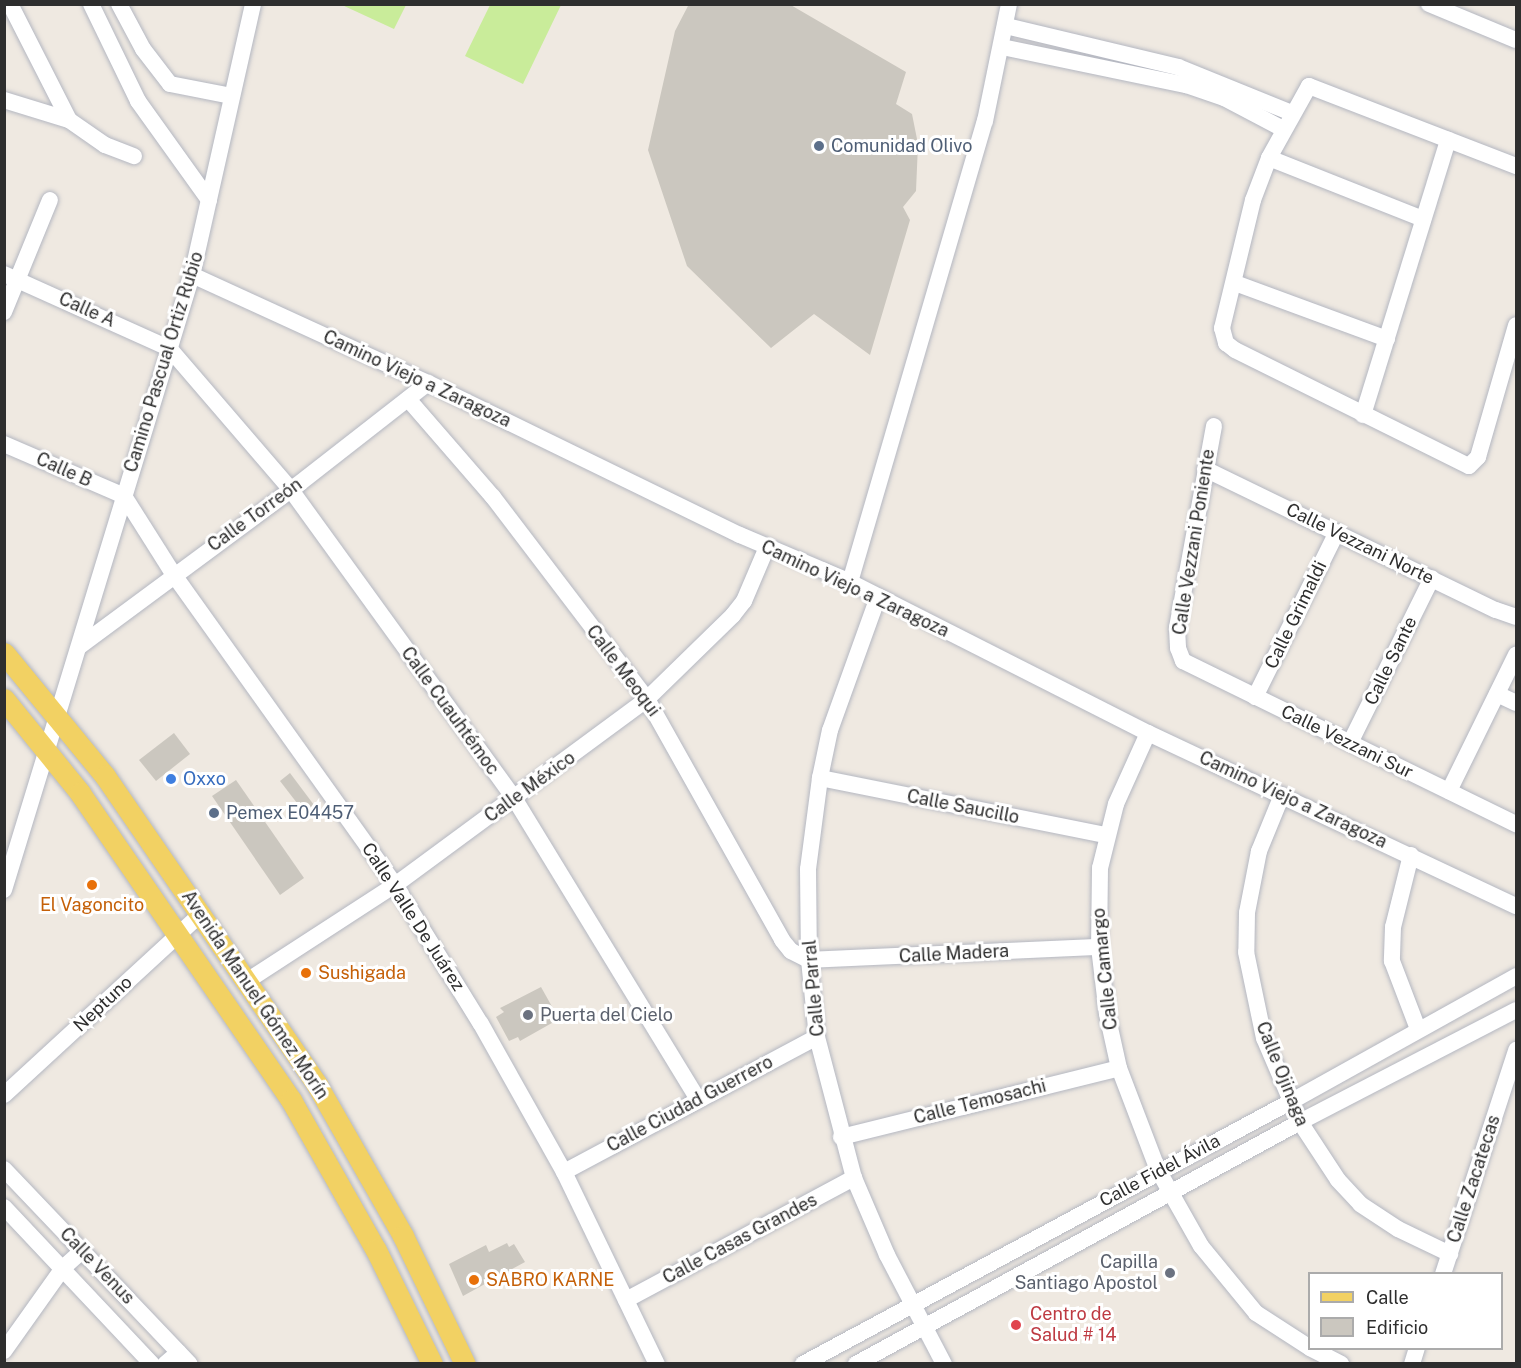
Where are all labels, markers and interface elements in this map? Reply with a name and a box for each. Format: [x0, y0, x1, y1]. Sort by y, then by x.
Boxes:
place label: Comunidad Olivo [831, 135, 972, 157]
marker: Comunidad Olivo [812, 139, 826, 153]
street label: Camino Pascual Ortiz Rubio [120, 249, 208, 475]
street label: Calle A [55, 288, 119, 332]
street label: Camino Viejo a Zaragoza [319, 326, 515, 432]
street label: Calle Vezzani Poniente [1169, 447, 1219, 637]
street label: Calle B [33, 448, 95, 492]
street label: Calle Torreón [204, 474, 306, 556]
street label: Calle Vezzani Norte [1282, 499, 1438, 589]
street label: Camino Viejo a Zaragoza [757, 536, 953, 642]
street label: Calle Grimaldi [1261, 557, 1331, 673]
street label: Calle Sante [1360, 613, 1422, 709]
street label: Calle Meoqui [582, 621, 664, 721]
street label: Calle Cuauhtémoc [396, 643, 504, 779]
street label: Calle Vezzani Sur [1277, 701, 1417, 783]
street label: Calle México [480, 747, 580, 827]
street label: Camino Viejo a Zaragoza [1195, 747, 1391, 853]
place label: Oxxo [183, 768, 226, 790]
marker: Oxxo [164, 772, 178, 786]
street label: Calle Saucillo [905, 786, 1021, 828]
place label: Pemex E04457 [226, 802, 354, 824]
marker: Pemex E04457 [207, 806, 221, 820]
street label: Calle Valle De Juárez [357, 839, 469, 995]
marker: El Vagoncito [85, 878, 99, 892]
street label: Avenida Manuel Gómez Morín [177, 886, 333, 1104]
place label: El Vagoncito [40, 894, 144, 916]
street label: Calle Camargo [1088, 907, 1122, 1031]
street label: Calle Parral [799, 939, 829, 1037]
street label: Calle Madera [898, 940, 1010, 968]
place label: Sushigada [318, 962, 406, 984]
marker: Sushigada [299, 966, 313, 980]
street label: Neptuno [69, 972, 137, 1036]
place label: Puerta del Cielo [540, 1004, 673, 1026]
marker: Puerta del Cielo [521, 1008, 535, 1022]
street label: Calle Ojinaga [1251, 1019, 1313, 1129]
street label: Calle Ciudad Guerrero [603, 1051, 777, 1157]
street label: Calle Temosachi [911, 1075, 1049, 1129]
street label: Calle Zacatecas [1443, 1112, 1505, 1246]
street label: Calle Fidel Ávila [1096, 1130, 1224, 1212]
street label: Calle Casas Grandes [659, 1189, 821, 1289]
street label: Calle Venus [55, 1223, 139, 1309]
place label: Capilla Santiago Apostol [1014, 1252, 1158, 1294]
marker: Capilla Santiago Apostol [1163, 1266, 1177, 1280]
place label: SABRO KARNE [486, 1269, 615, 1291]
legend [1308, 1272, 1503, 1350]
marker: SABRO KARNE [467, 1273, 481, 1287]
text: Calle [1366, 1287, 1409, 1308]
place label: Centro de Salud # 14 [1030, 1304, 1117, 1346]
marker: Centro de Salud # 14 [1007, 1316, 1025, 1334]
text: Edificio [1366, 1317, 1428, 1338]

